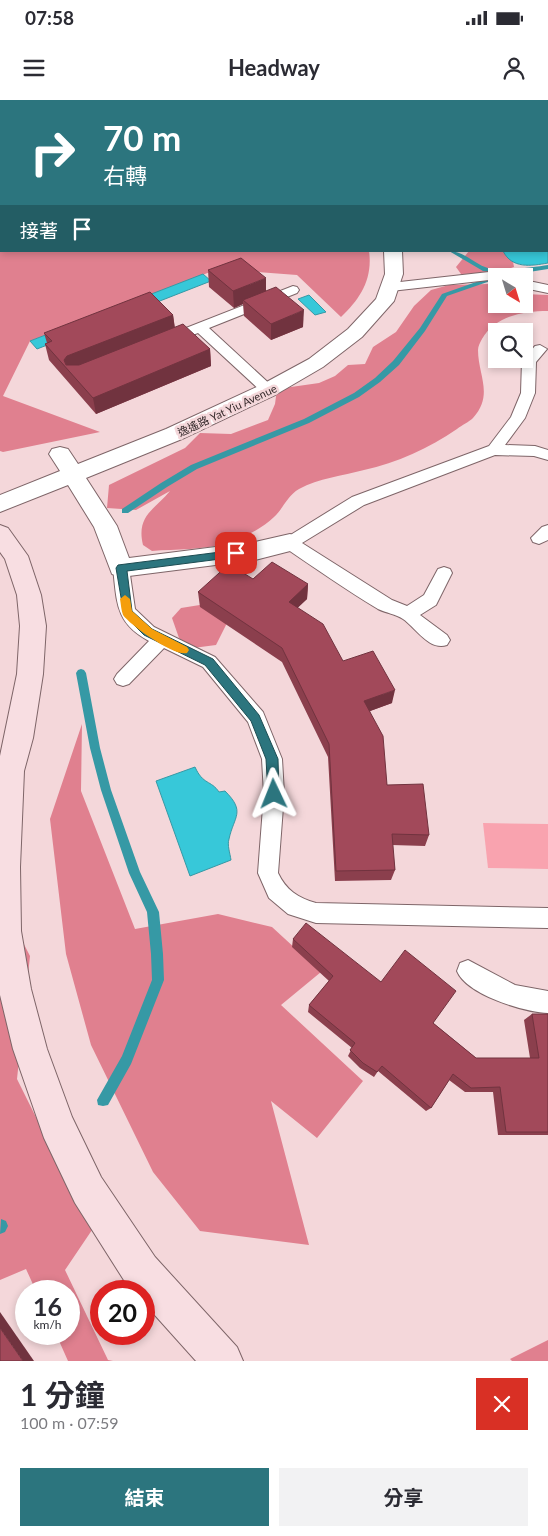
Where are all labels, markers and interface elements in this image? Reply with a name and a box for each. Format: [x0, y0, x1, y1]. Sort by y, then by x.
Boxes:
text: 07:58 [25, 6, 74, 29]
icon: menu [20, 54, 48, 82]
text: Headway [228, 54, 320, 81]
icon: person [500, 54, 528, 82]
text: 70 m [103, 116, 181, 158]
icon: right [20, 120, 85, 185]
text: 右轉 [103, 162, 147, 189]
icon: arrive [68, 215, 96, 243]
text: 接著 [20, 219, 58, 242]
north arrow [488, 268, 532, 312]
map controls [488, 268, 533, 368]
button: search [488, 323, 533, 368]
street label: 逸遙路 Yat Yiu Avenue [175, 381, 279, 439]
pin [215, 532, 257, 574]
icon: arrive [222, 539, 250, 567]
position arrow [247, 767, 299, 819]
speed limit sign: 20 [90, 1280, 155, 1345]
text: 16 [33, 1291, 62, 1321]
text: km/h [33, 1317, 62, 1332]
text: 1 分鐘 [20, 1376, 105, 1412]
button: close [476, 1378, 528, 1430]
text: 100 m · 07:59 [20, 1413, 119, 1432]
button: 結束 [20, 1468, 269, 1526]
button: 分享 [279, 1468, 528, 1526]

